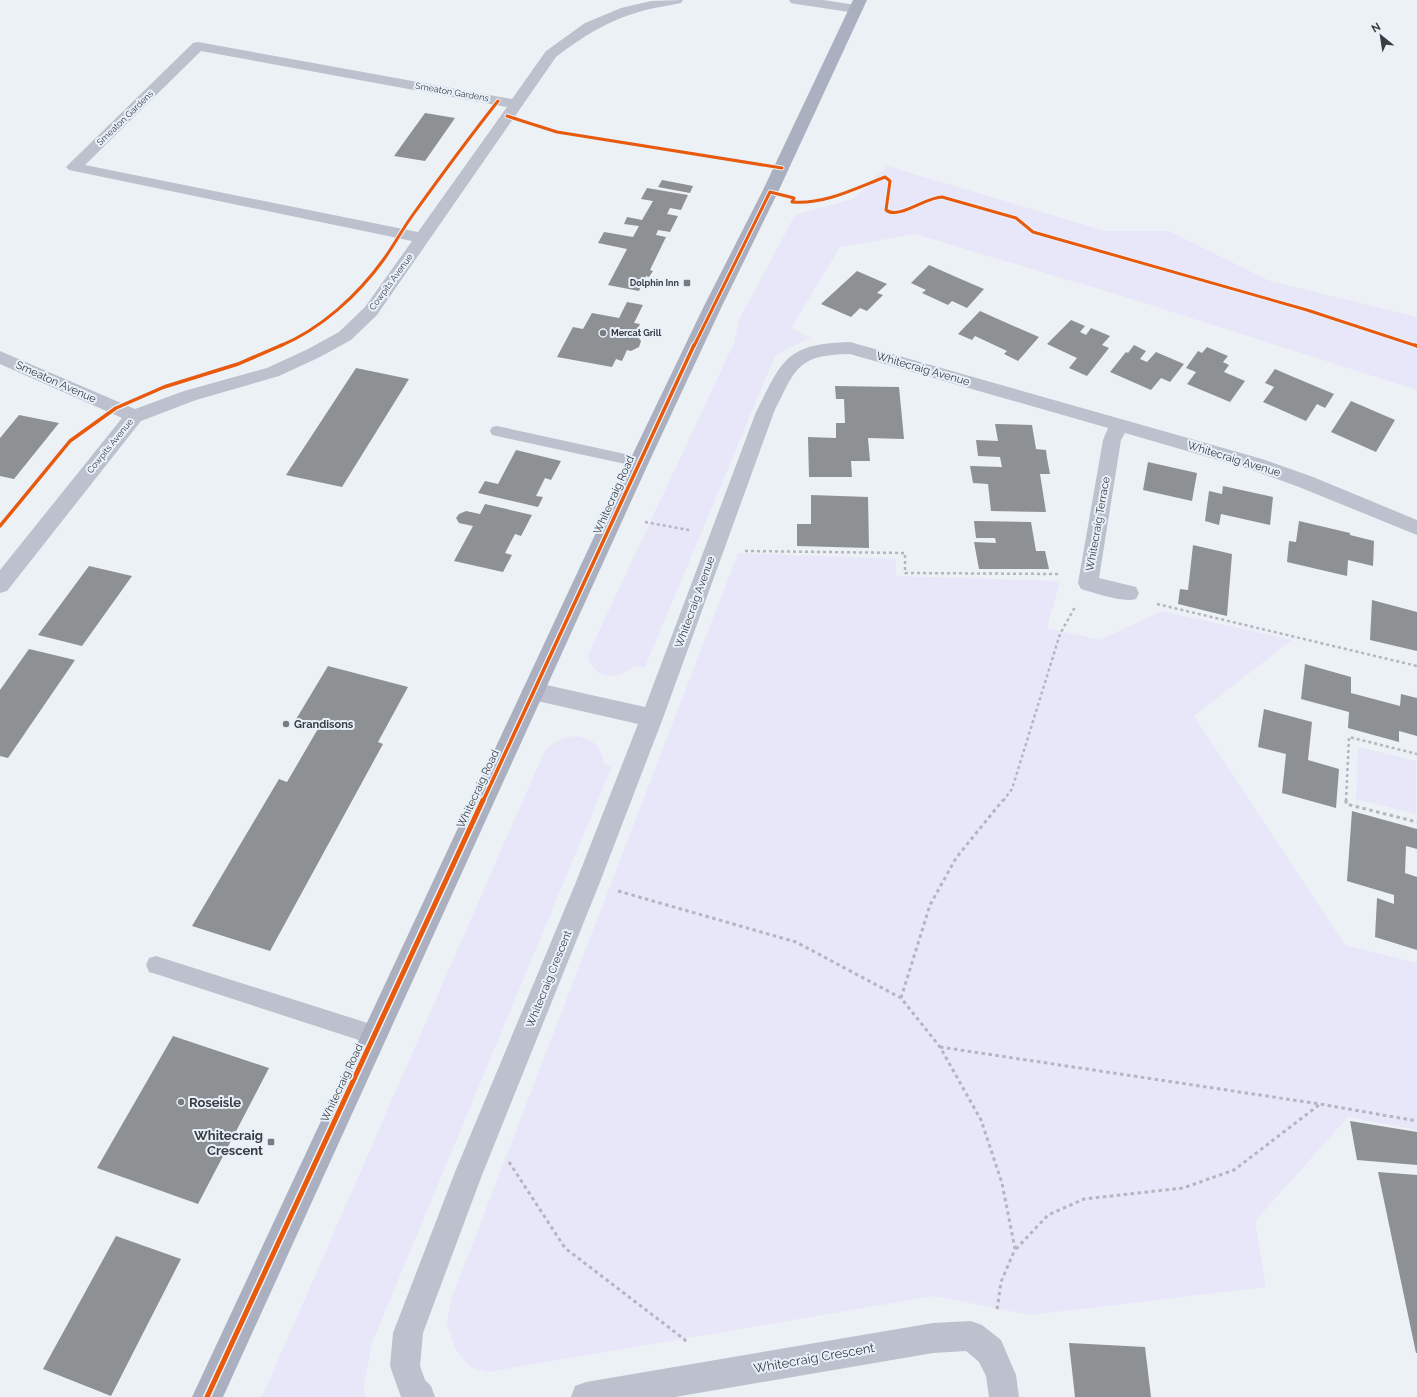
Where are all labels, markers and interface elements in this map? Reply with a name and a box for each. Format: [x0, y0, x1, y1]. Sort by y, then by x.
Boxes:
north arrow [1361, 16, 1401, 56]
text: N [1369, 20, 1383, 36]
street label: Smeaton Gardens [414, 81, 490, 104]
street label: Smeaton Gardens [95, 88, 156, 147]
street label: Cowpits Avenue [367, 251, 415, 312]
place label: Dolphin Inn [630, 278, 679, 288]
marker: Dolphin Inn [682, 278, 692, 288]
marker: Mercat Grill [598, 328, 608, 338]
place label: Mercat Grill [611, 328, 661, 338]
street label: Whitecraig Avenue [875, 349, 972, 389]
street label: Smeaton Avenue [14, 358, 99, 406]
street label: Cowpits Avenue [85, 416, 135, 475]
street label: Whitecraig Avenue [1186, 439, 1283, 479]
street label: Whitecraig Road [591, 454, 637, 536]
street label: Whitecraig Terrace [1083, 475, 1113, 572]
street label: Whitecraig Avenue [672, 554, 718, 650]
place label: Grandisons [294, 718, 354, 731]
marker: Grandisons [281, 719, 291, 729]
street label: Whitecraig Road [454, 748, 502, 830]
street label: Whitecraig Crescent [524, 928, 575, 1030]
street label: Whitecraig Road [318, 1042, 366, 1124]
place label: Roseisle [189, 1095, 241, 1110]
marker: Roseisle [176, 1097, 186, 1107]
place label: Whitecraig Crescent [194, 1128, 263, 1158]
marker: Whitecraig Crescent [266, 1137, 276, 1147]
street label: Whitecraig Crescent [752, 1340, 876, 1376]

